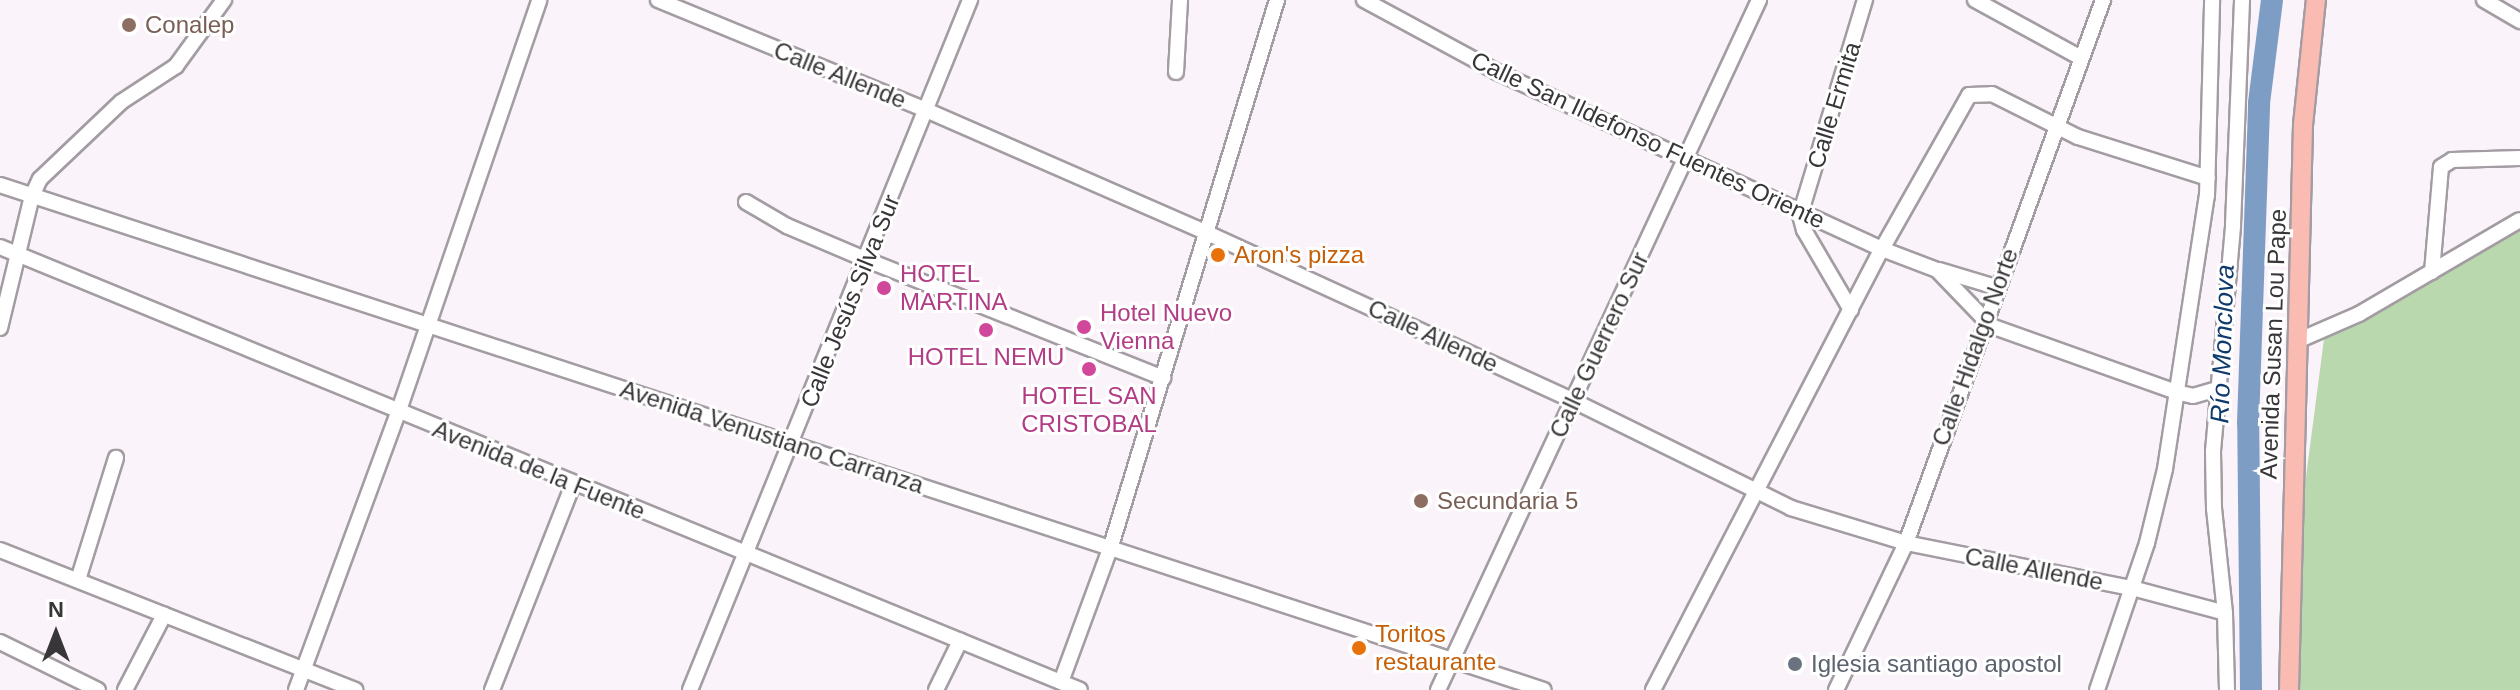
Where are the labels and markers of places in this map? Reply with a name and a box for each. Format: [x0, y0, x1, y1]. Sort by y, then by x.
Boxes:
place label: Conalep [145, 11, 234, 39]
marker: Conalep [120, 16, 138, 34]
place label: Aron's pizza [1234, 241, 1364, 269]
marker: Aron's pizza [1209, 246, 1227, 264]
place label: HOTEL MARTINA [900, 260, 1008, 316]
marker: HOTEL MARTINA [875, 279, 893, 297]
place label: Hotel Nuevo Vienna [1100, 299, 1232, 355]
marker: Hotel Nuevo Vienna [1075, 318, 1093, 336]
marker: HOTEL NEMU [977, 321, 995, 339]
place label: HOTEL NEMU [907, 343, 1065, 371]
marker: HOTEL SAN CRISTOBAL [1080, 360, 1098, 378]
place label: HOTEL SAN CRISTOBAL [1021, 382, 1157, 438]
place label: Secundaria 5 [1437, 487, 1578, 515]
marker: Secundaria 5 [1412, 492, 1430, 510]
place label: Toritos restaurante [1375, 620, 1496, 676]
marker: Toritos restaurante [1350, 639, 1368, 657]
place label: Iglesia santiago apostol [1811, 650, 2062, 678]
marker: Iglesia santiago apostol [1786, 655, 1804, 673]

